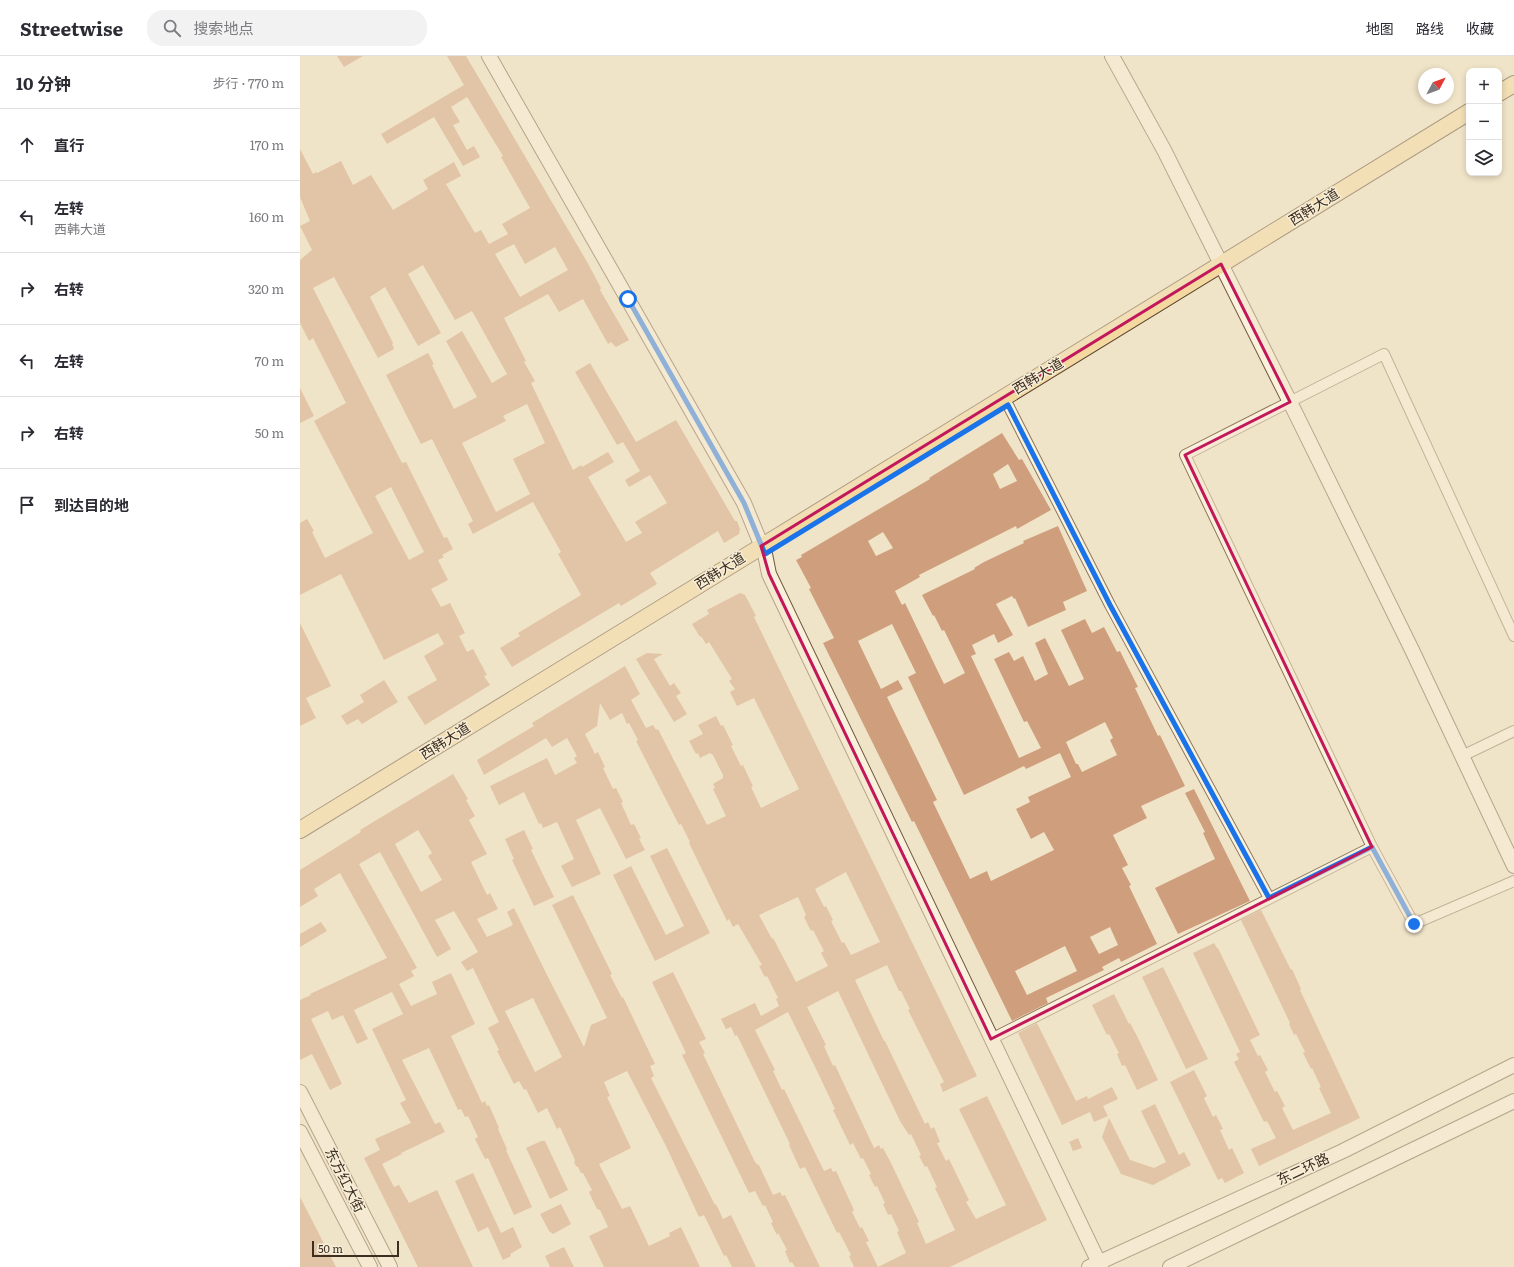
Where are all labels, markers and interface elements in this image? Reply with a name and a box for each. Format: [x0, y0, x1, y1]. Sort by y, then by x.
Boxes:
search box [147, 10, 427, 46]
text: Streetwise [20, 14, 123, 42]
text: 搜索地点 [193, 16, 253, 39]
icon: search [161, 17, 183, 39]
text: 地图 [1366, 18, 1394, 38]
text: 路线 [1416, 18, 1444, 38]
text: 收藏 [1466, 18, 1494, 38]
north arrow [1418, 68, 1454, 104]
map controls [1466, 68, 1502, 176]
button: + [1466, 68, 1502, 104]
text: 10 分钟 [16, 70, 71, 95]
text: 步行 · 770 m [213, 73, 284, 92]
button: − [1466, 104, 1502, 140]
text: 直行 [54, 133, 84, 156]
icon: ahead [16, 134, 38, 156]
text: 170 m [250, 135, 284, 154]
button: layers [1466, 140, 1502, 176]
street label: 西韩大道 [1284, 183, 1343, 229]
text: 左转 [54, 196, 84, 219]
icon: left [16, 206, 38, 228]
text: 160 m [249, 207, 284, 226]
text: 西韩大道 [54, 219, 106, 238]
text: 右转 [54, 277, 84, 300]
icon: right [16, 278, 38, 300]
text: 320 m [248, 279, 284, 298]
route start [619, 290, 637, 308]
text: 左转 [54, 349, 84, 372]
icon: left [16, 350, 38, 372]
text: 70 m [255, 351, 284, 370]
street label: 西韩大道 [1008, 352, 1067, 398]
text: 右转 [54, 421, 84, 444]
icon: right [16, 422, 38, 444]
text: 50 m [255, 423, 284, 442]
text: 到达目的地 [54, 493, 129, 516]
icon: arrive [16, 494, 38, 516]
street label: 西韩大道 [690, 547, 749, 593]
street label: 西韩大道 [415, 717, 474, 763]
route end [1405, 915, 1423, 933]
street label: 东方红大街 [321, 1144, 371, 1215]
street label: 东二环路 [1273, 1147, 1332, 1189]
scale bar [312, 1239, 399, 1258]
text: 50 m [318, 1240, 343, 1256]

